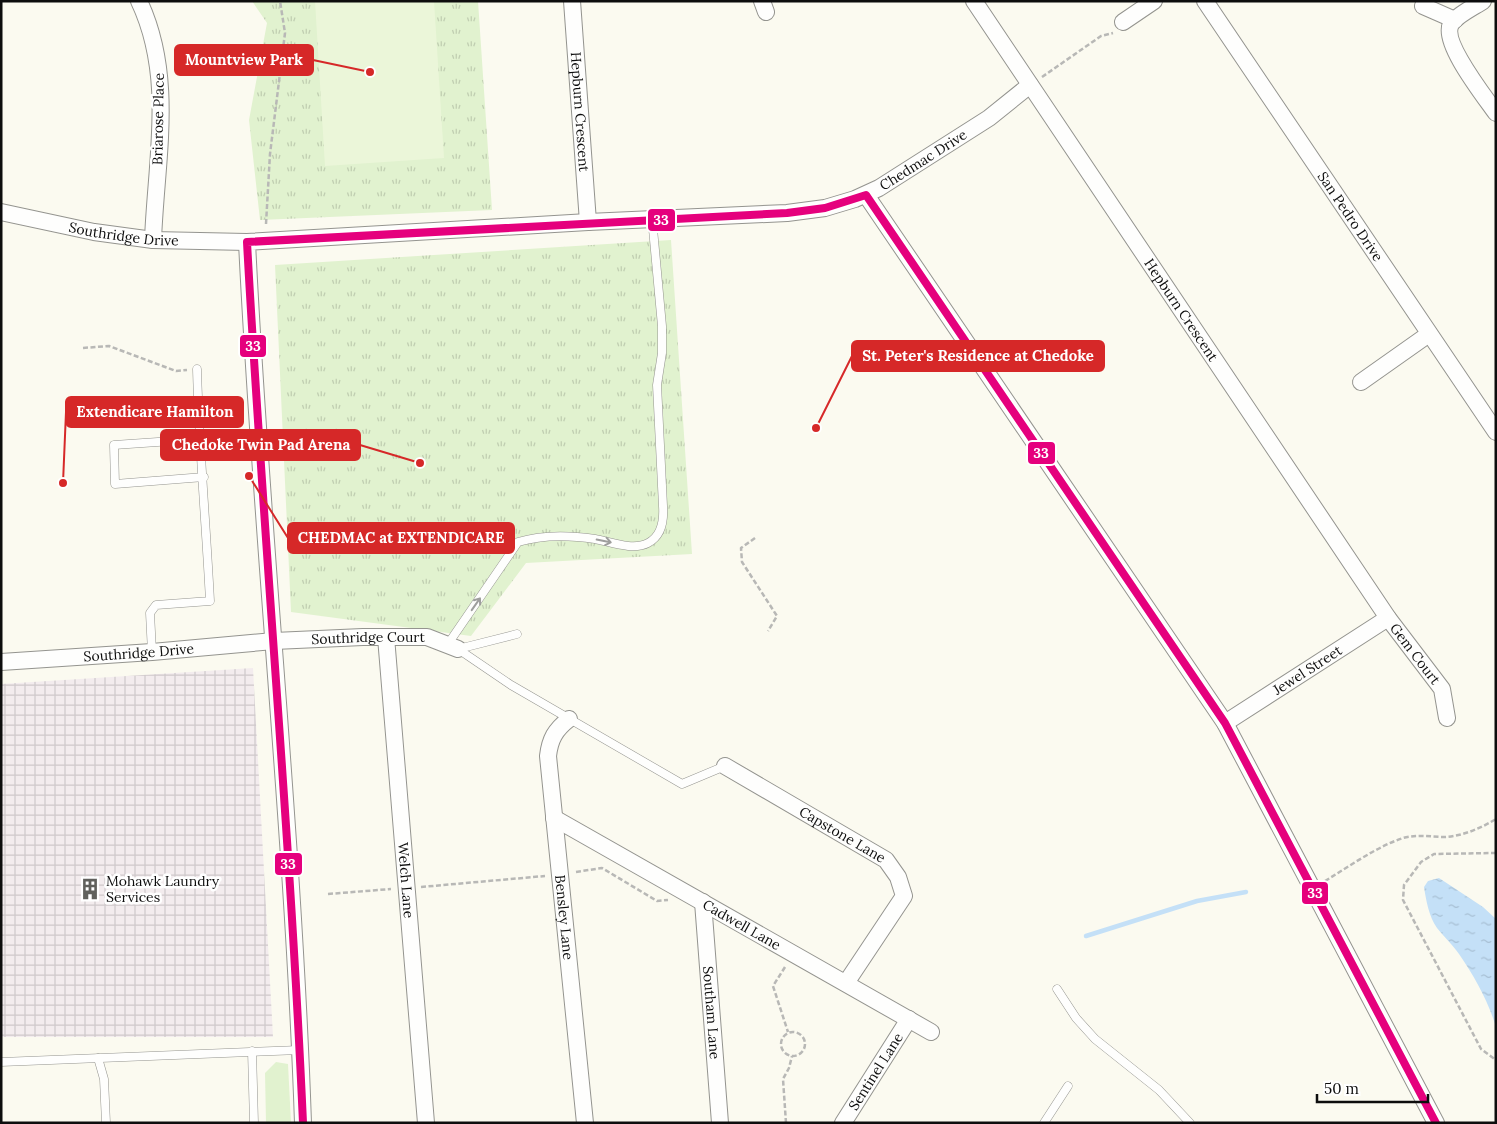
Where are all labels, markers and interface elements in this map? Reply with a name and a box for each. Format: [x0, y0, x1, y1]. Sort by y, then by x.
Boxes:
callout: Mountview Park [175, 45, 313, 75]
text: Mountview Park [185, 50, 303, 69]
street label: Hepburn Crescent [567, 51, 593, 173]
street label: Briarose Place [148, 72, 168, 165]
street label: Chedmac Drive [876, 125, 971, 194]
street label: San Pedro Drive [1314, 168, 1387, 265]
line badge: 33 [647, 208, 676, 232]
text: 33 [653, 211, 669, 229]
street label: Southridge Drive [67, 218, 179, 250]
street label: Hepburn Crescent [1140, 255, 1222, 365]
line badge: 33 [239, 334, 267, 358]
text: 33 [245, 337, 261, 355]
callout: St. Peter's Residence at Chedoke [852, 341, 1104, 371]
text: St. Peter's Residence at Chedoke [862, 346, 1094, 365]
callout: Extendicare Hamilton [66, 397, 243, 427]
text: Extendicare Hamilton [76, 402, 234, 421]
callout: Chedoke Twin Pad Arena [161, 430, 360, 460]
text: Chedoke Twin Pad Arena [172, 435, 350, 454]
line badge: 33 [1027, 441, 1056, 465]
text: 33 [1033, 444, 1049, 462]
callout: CHEDMAC at EXTENDICARE [288, 523, 514, 553]
text: CHEDMAC at EXTENDICARE [298, 528, 504, 547]
one-way arrow [595, 536, 611, 546]
one-way arrow [471, 597, 481, 611]
street label: Gem Court [1386, 620, 1445, 689]
street label: Southridge Court [311, 628, 425, 648]
street label: Southridge Drive [83, 639, 195, 666]
street label: Jewel Street [1269, 641, 1346, 699]
street label: Capstone Lane [796, 802, 889, 867]
street label: Welch Lane [394, 842, 418, 919]
line badge: 33 [274, 852, 303, 876]
text: 33 [280, 855, 296, 873]
place label: Mohawk Laundry Services [106, 872, 220, 906]
street label: Bensley Lane [551, 874, 578, 961]
building icon: Mohawk Laundry Services [77, 876, 103, 902]
line badge: 33 [1301, 881, 1329, 905]
text: 33 [1307, 884, 1323, 902]
street label: Cadwell Lane [700, 895, 784, 954]
street label: Southam Lane [699, 965, 724, 1060]
street label: Sentinel Lane [844, 1029, 907, 1114]
scale bar [1317, 1072, 1428, 1104]
text: 50 m [1324, 1079, 1359, 1098]

